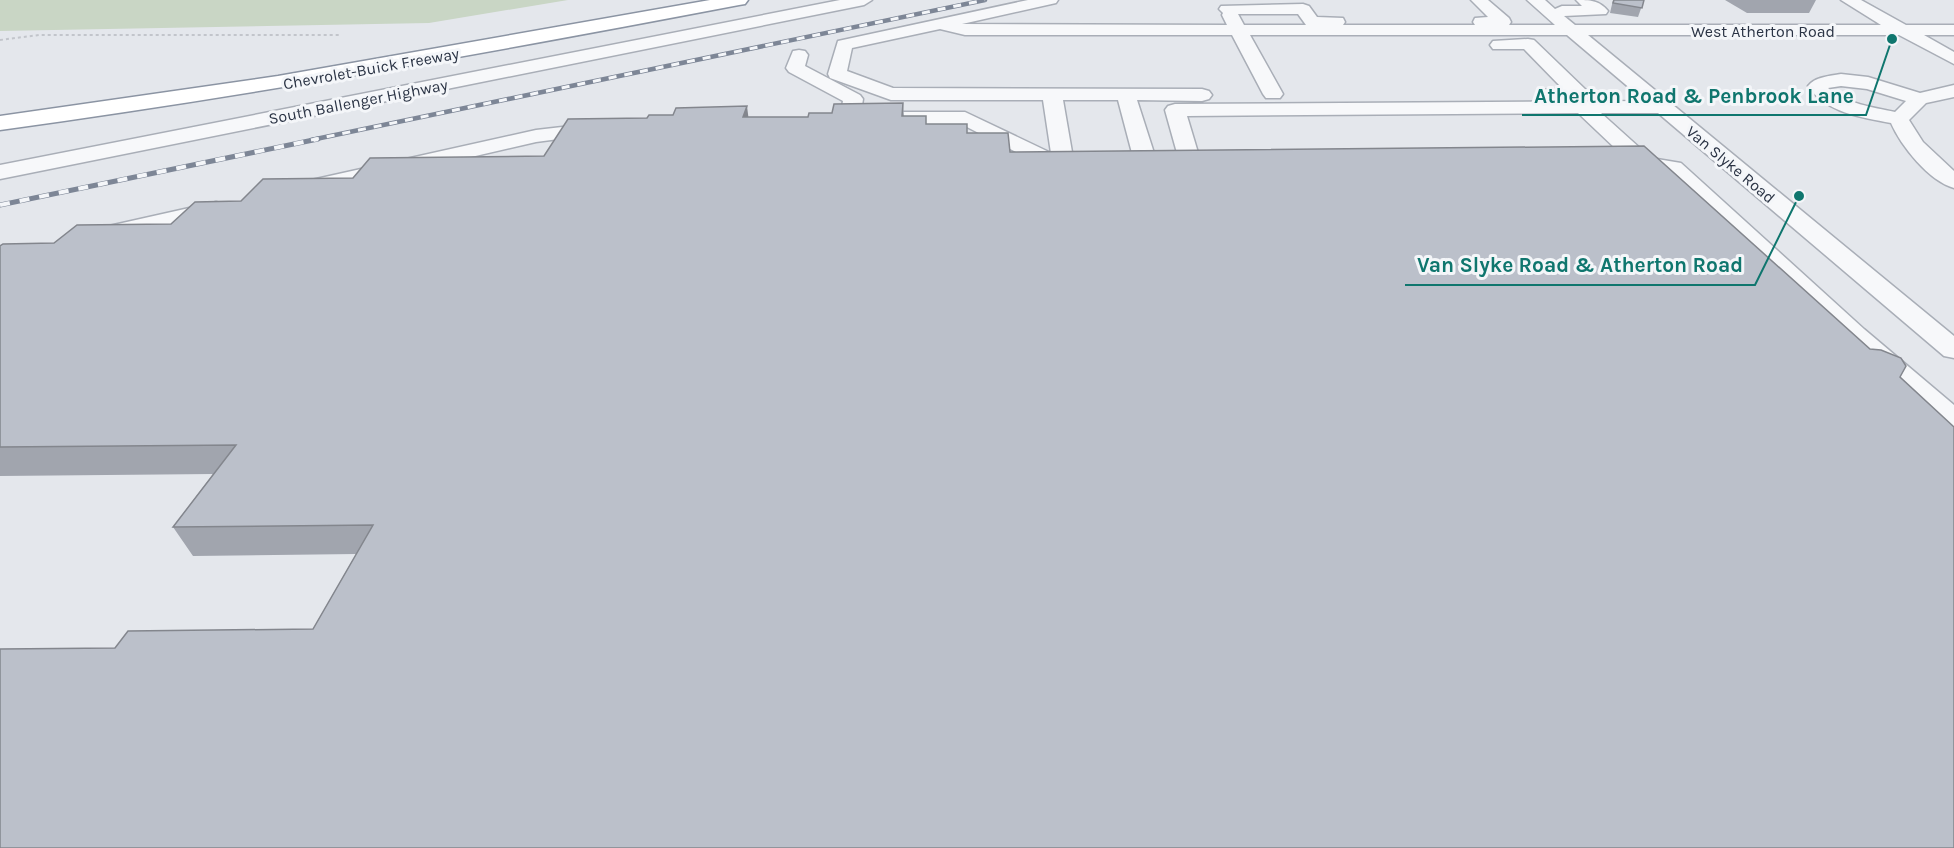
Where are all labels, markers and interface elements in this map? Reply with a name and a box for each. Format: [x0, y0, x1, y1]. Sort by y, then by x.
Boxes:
street label: West Atherton Road [1691, 22, 1835, 41]
street label: Chevrolet-Buick Freeway [282, 44, 461, 93]
street label: South Ballenger Highway [267, 75, 450, 128]
callout: Atherton Road & Penbrook Lane [1522, 76, 1866, 115]
text: Atherton Road & Penbrook Lane [1534, 84, 1854, 108]
street label: Van Slyke Road [1682, 122, 1779, 207]
callout: Van Slyke Road & Atherton Road [1405, 246, 1755, 285]
text: Van Slyke Road & Atherton Road [1417, 253, 1743, 277]

